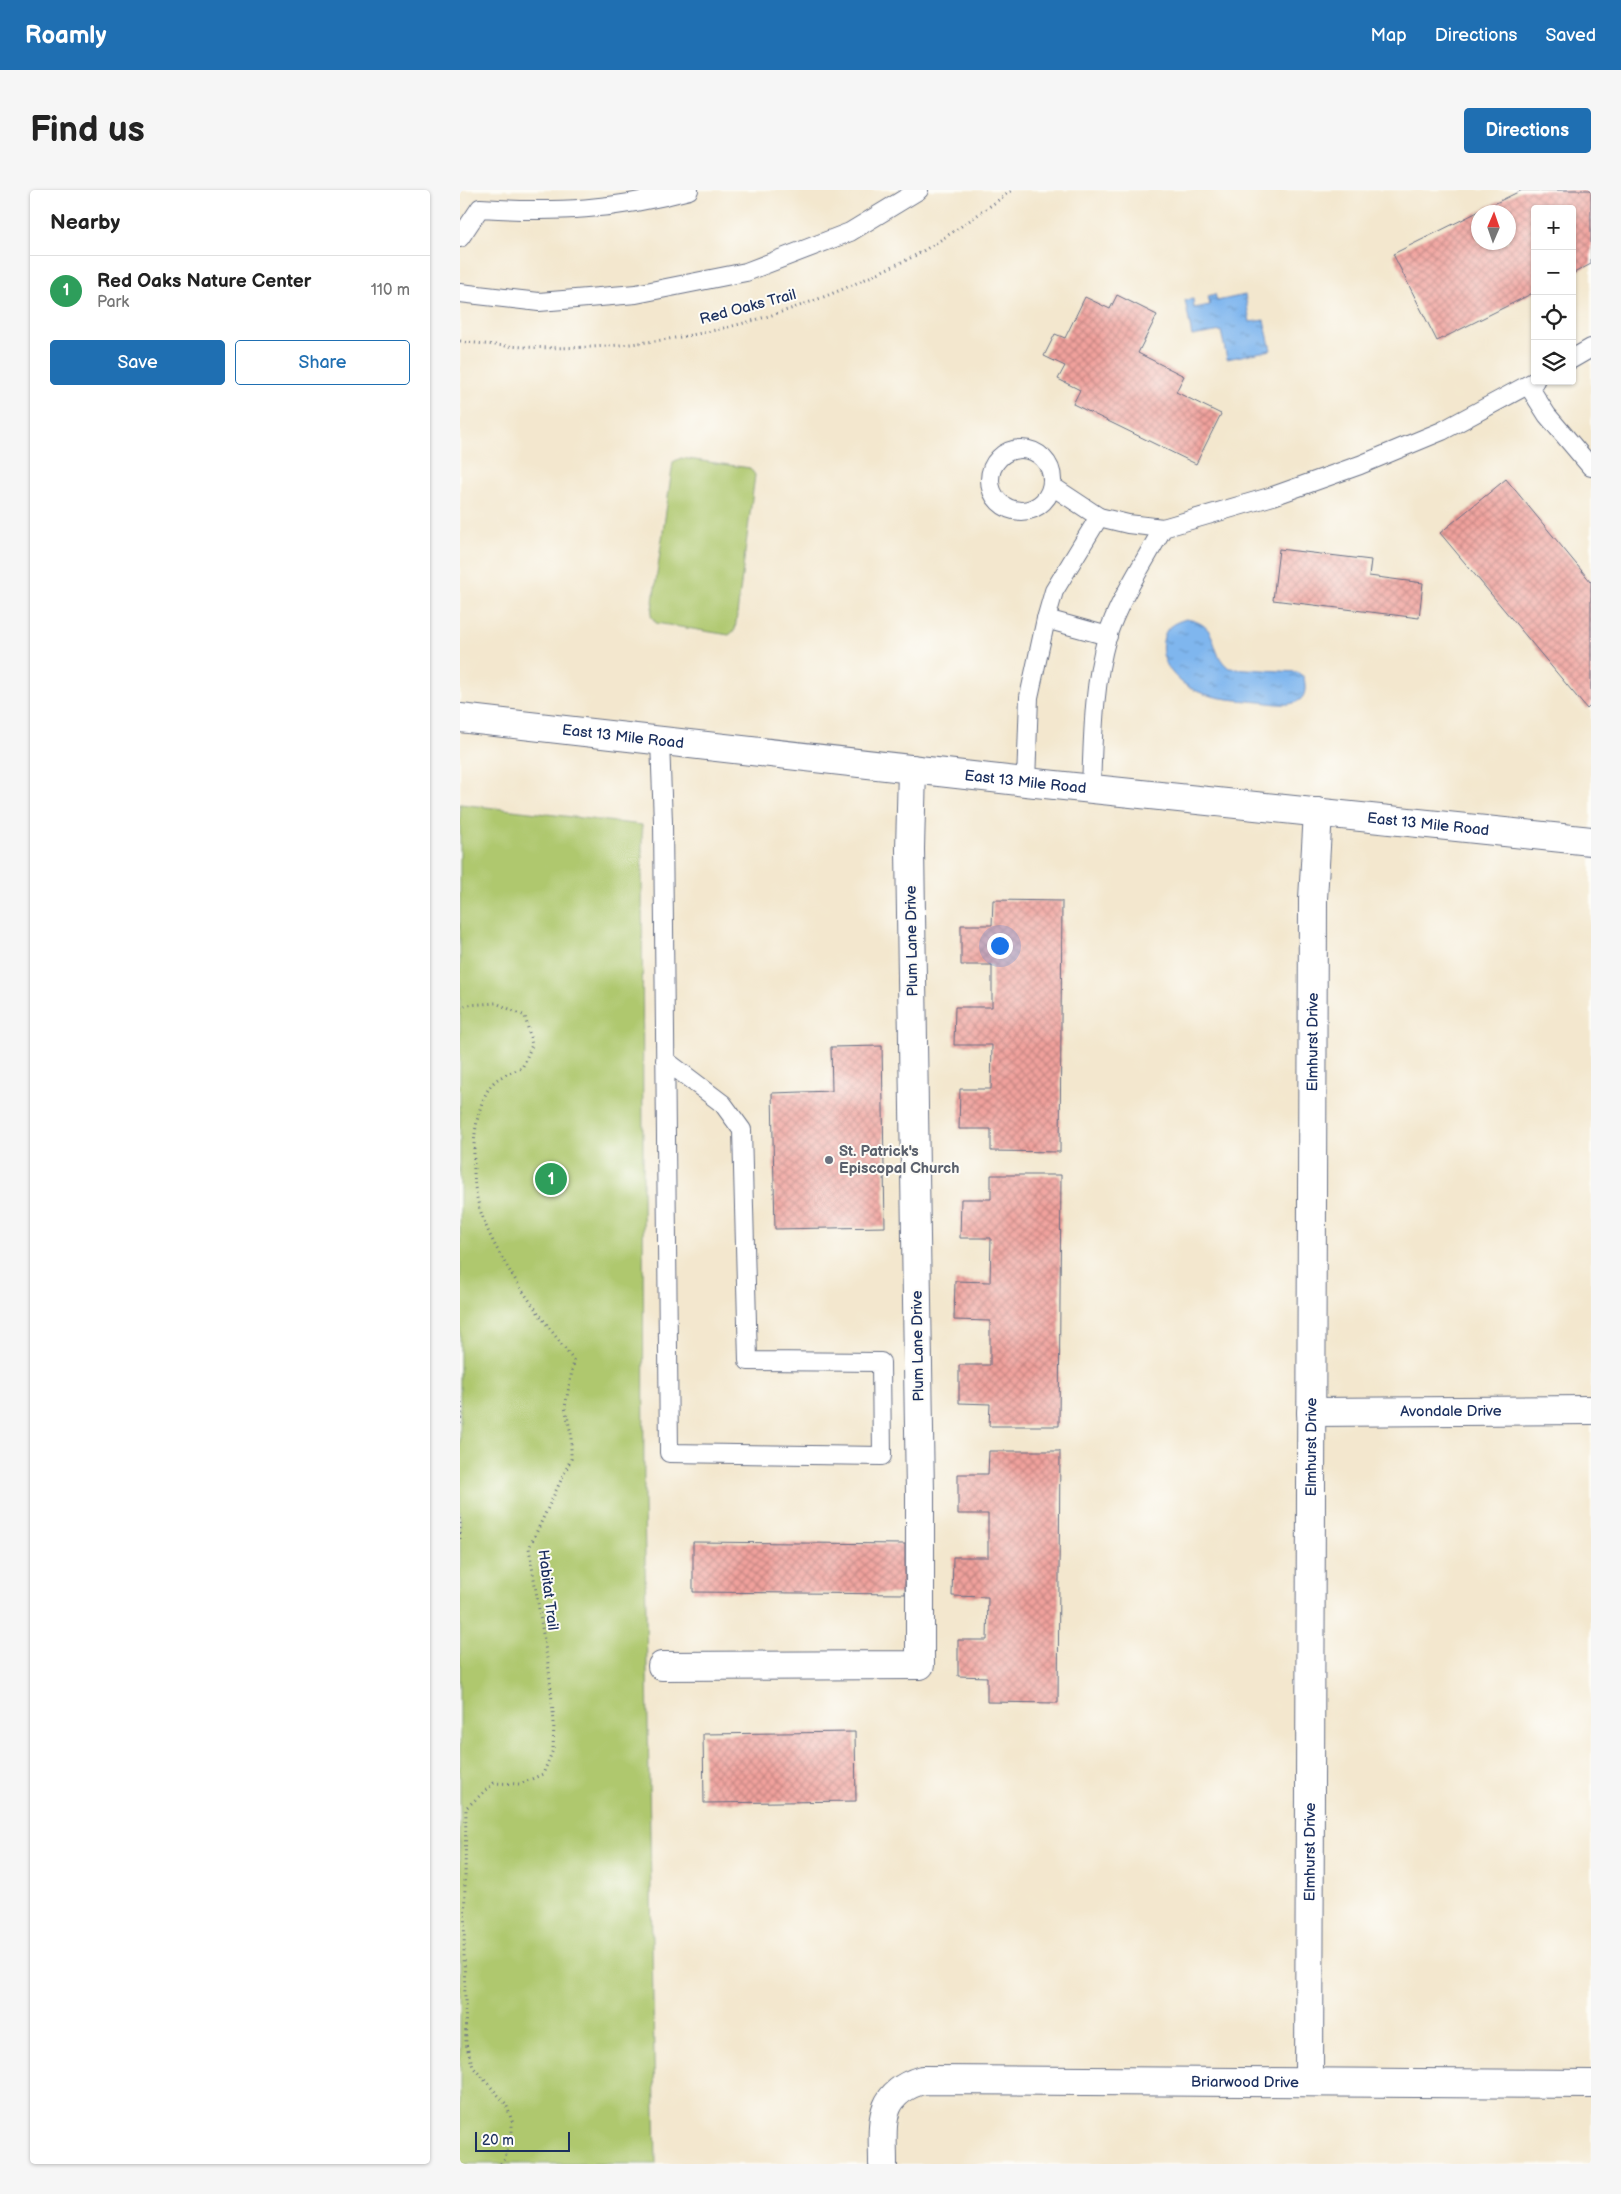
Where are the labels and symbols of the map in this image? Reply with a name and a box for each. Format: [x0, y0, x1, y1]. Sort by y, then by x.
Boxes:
north arrow [1471, 205, 1516, 250]
street label: Red Oaks Trail [698, 285, 798, 329]
street label: East 13 Mile Road [561, 720, 685, 753]
street label: East 13 Mile Road [963, 766, 1087, 798]
street label: East 13 Mile Road [1366, 808, 1490, 840]
street label: Plum Lane Drive [902, 885, 922, 997]
your location [987, 933, 1013, 959]
street label: Elmhurst Drive [1303, 992, 1322, 1092]
place label: St. Patrick's Episcopal Church [839, 1142, 959, 1178]
marker: St. Patrick's Episcopal Church [823, 1154, 835, 1166]
pin: 1 [535, 1160, 567, 1198]
street label: Plum Lane Drive [908, 1290, 928, 1402]
street label: Elmhurst Drive [1301, 1397, 1321, 1497]
street label: Avondale Drive [1400, 1401, 1502, 1421]
street label: Habitat Trail [534, 1549, 562, 1631]
street label: Elmhurst Drive [1300, 1802, 1319, 1902]
street label: Briarwood Drive [1191, 2072, 1299, 2092]
scale bar [475, 2129, 570, 2152]

